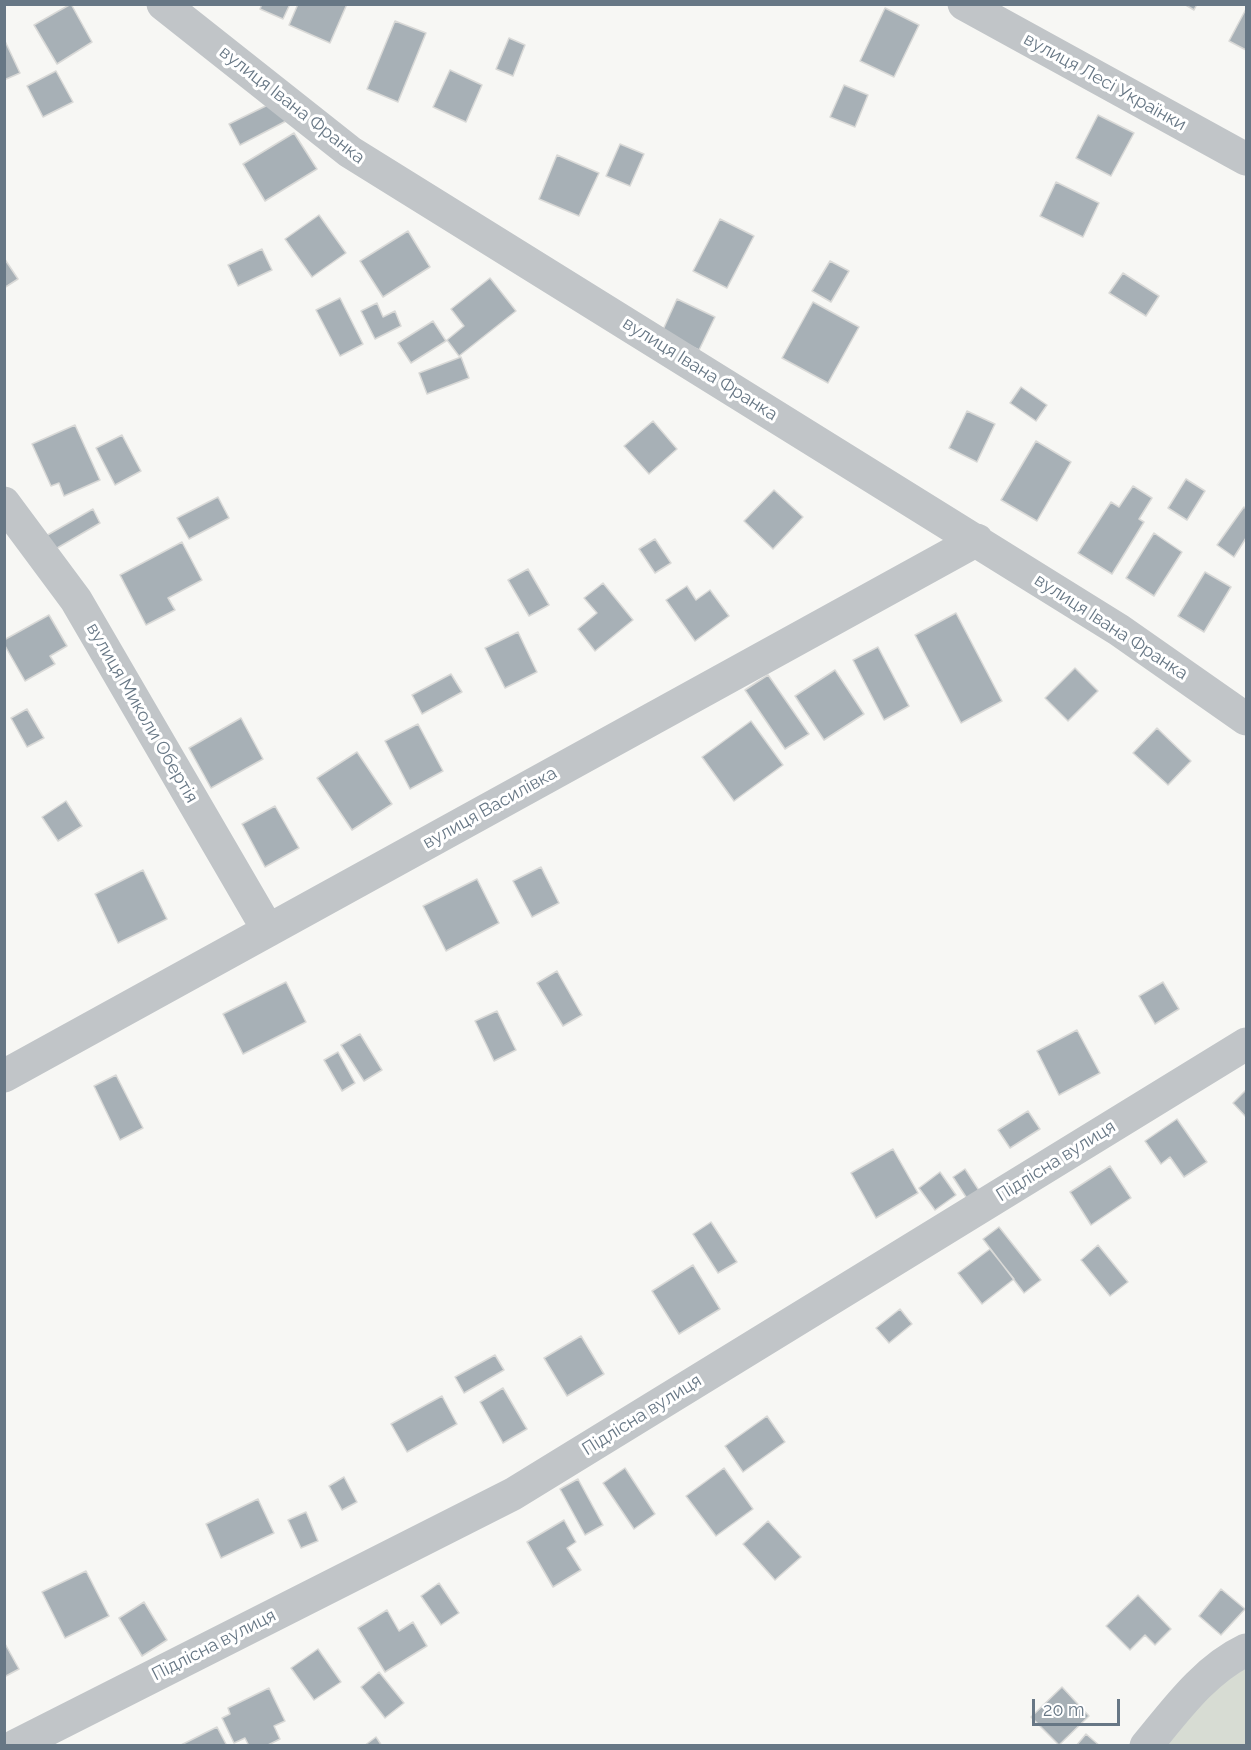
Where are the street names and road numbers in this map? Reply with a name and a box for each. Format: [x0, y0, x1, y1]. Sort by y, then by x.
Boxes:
street label: вулиця Лесі Українки [1020, 28, 1190, 136]
street label: вулиця Івана Франка [215, 42, 369, 168]
street label: вулиця Івана Франка [619, 313, 781, 425]
street label: вулиця Івана Франка [1030, 569, 1192, 685]
street label: вулиця Миколи Обертія [82, 619, 202, 807]
street label: вулиця Василівка [419, 762, 561, 854]
street label: Підлісна вулиця [993, 1116, 1119, 1206]
street label: Підлісна вулиця [579, 1370, 705, 1460]
street label: Підлісна вулиця [148, 1604, 280, 1686]

